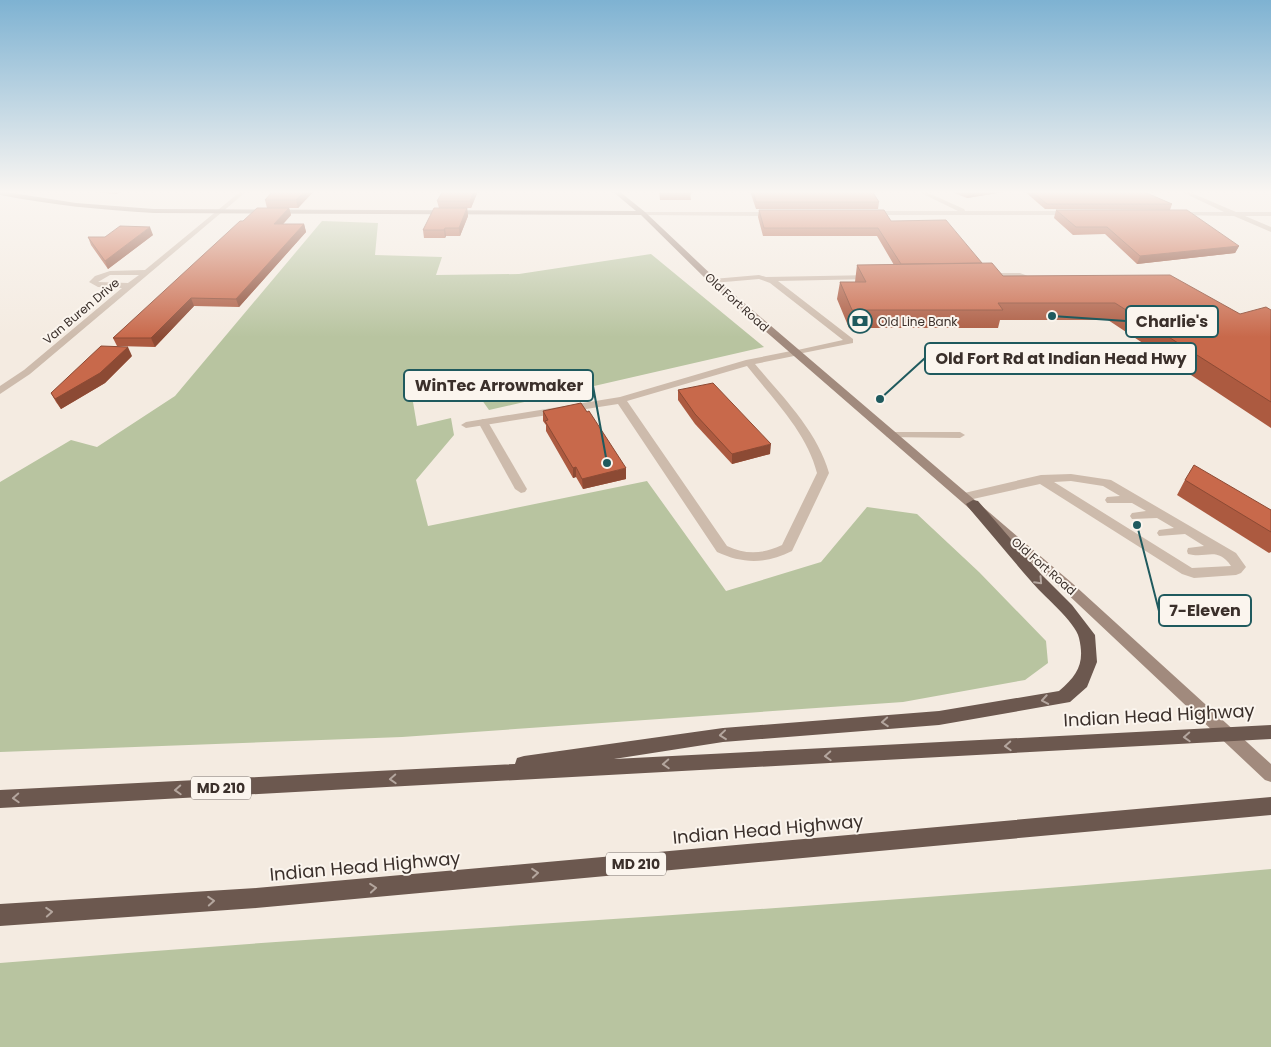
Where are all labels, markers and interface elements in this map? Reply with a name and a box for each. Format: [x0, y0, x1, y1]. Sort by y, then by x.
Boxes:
street label: Old Fort Road [701, 269, 773, 335]
street label: Van Buren Drive [39, 274, 123, 348]
callout: Charlie's [1126, 306, 1218, 337]
bank icon: Old Line Bank [847, 308, 873, 334]
text: Charlie's [1136, 310, 1208, 333]
place label: Old Line Bank [878, 313, 958, 330]
callout: Old Fort Rd at Indian Head Hwy [925, 343, 1196, 374]
text: Old Fort Rd at Indian Head Hwy [935, 347, 1187, 370]
callout: WinTec Arrowmaker [404, 370, 593, 401]
text: WinTec Arrowmaker [415, 374, 583, 397]
street label: Old Fort Road [1008, 533, 1080, 599]
one-way arrow [1033, 575, 1042, 584]
callout: 7-Eleven [1159, 595, 1251, 626]
text: 7-Eleven [1169, 599, 1241, 622]
one-way arrow [1041, 695, 1050, 705]
street label: Indian Head Highway [1063, 698, 1255, 732]
one-way arrow [880, 717, 888, 728]
one-way arrow [718, 729, 726, 740]
one-way arrow [1183, 731, 1191, 742]
one-way arrow [1003, 741, 1011, 752]
one-way arrow [824, 750, 832, 761]
one-way arrow [661, 759, 669, 770]
one-way arrow [389, 773, 397, 784]
road number: MD 210 [191, 776, 251, 800]
one-way arrow [174, 784, 182, 795]
one-way arrow [12, 793, 20, 804]
street label: Indian Head Highway [672, 808, 864, 850]
street label: Indian Head Highway [269, 845, 461, 887]
road number: MD 210 [606, 852, 666, 876]
one-way arrow [531, 868, 539, 879]
one-way arrow [369, 882, 377, 893]
one-way arrow [207, 896, 215, 907]
one-way arrow [45, 907, 53, 918]

